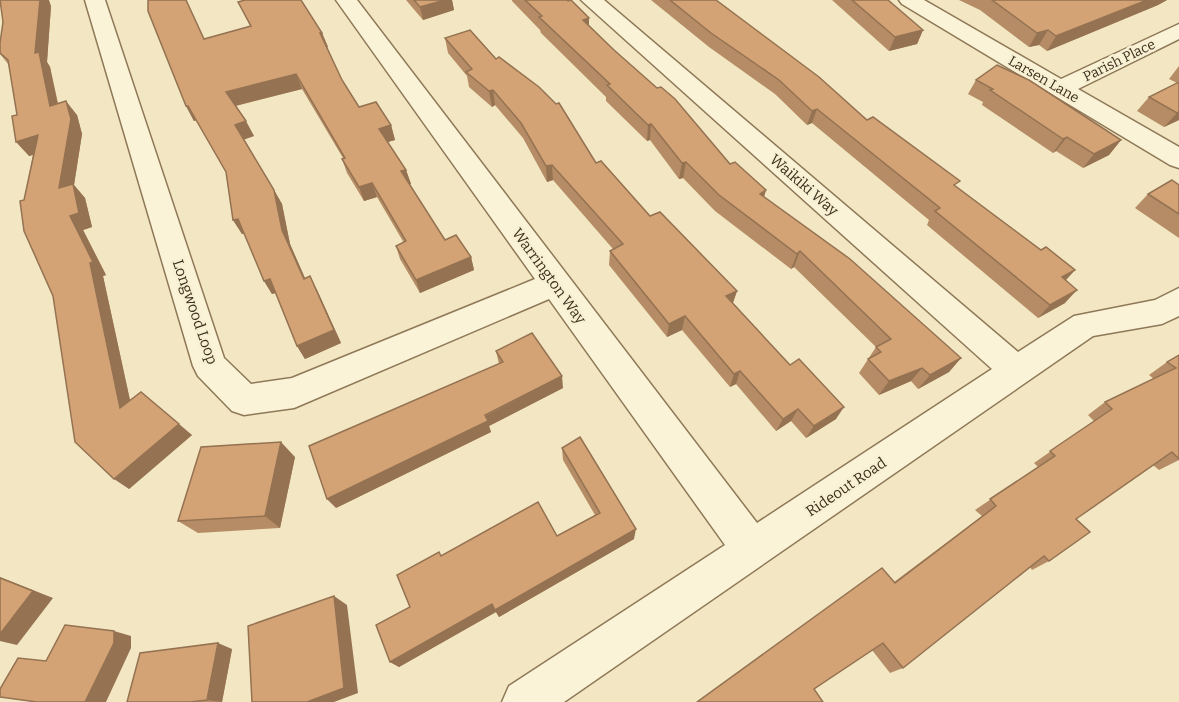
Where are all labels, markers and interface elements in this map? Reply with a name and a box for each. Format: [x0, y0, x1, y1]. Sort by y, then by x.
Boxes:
street label: Parish Place [1080, 36, 1158, 85]
street label: Larsen Lane [1005, 52, 1082, 107]
street label: Waikiki Way [766, 150, 842, 220]
street label: Warrington Way [508, 225, 590, 327]
street label: Longwood Loop [169, 257, 221, 367]
street label: Rideout Road [802, 454, 890, 520]

